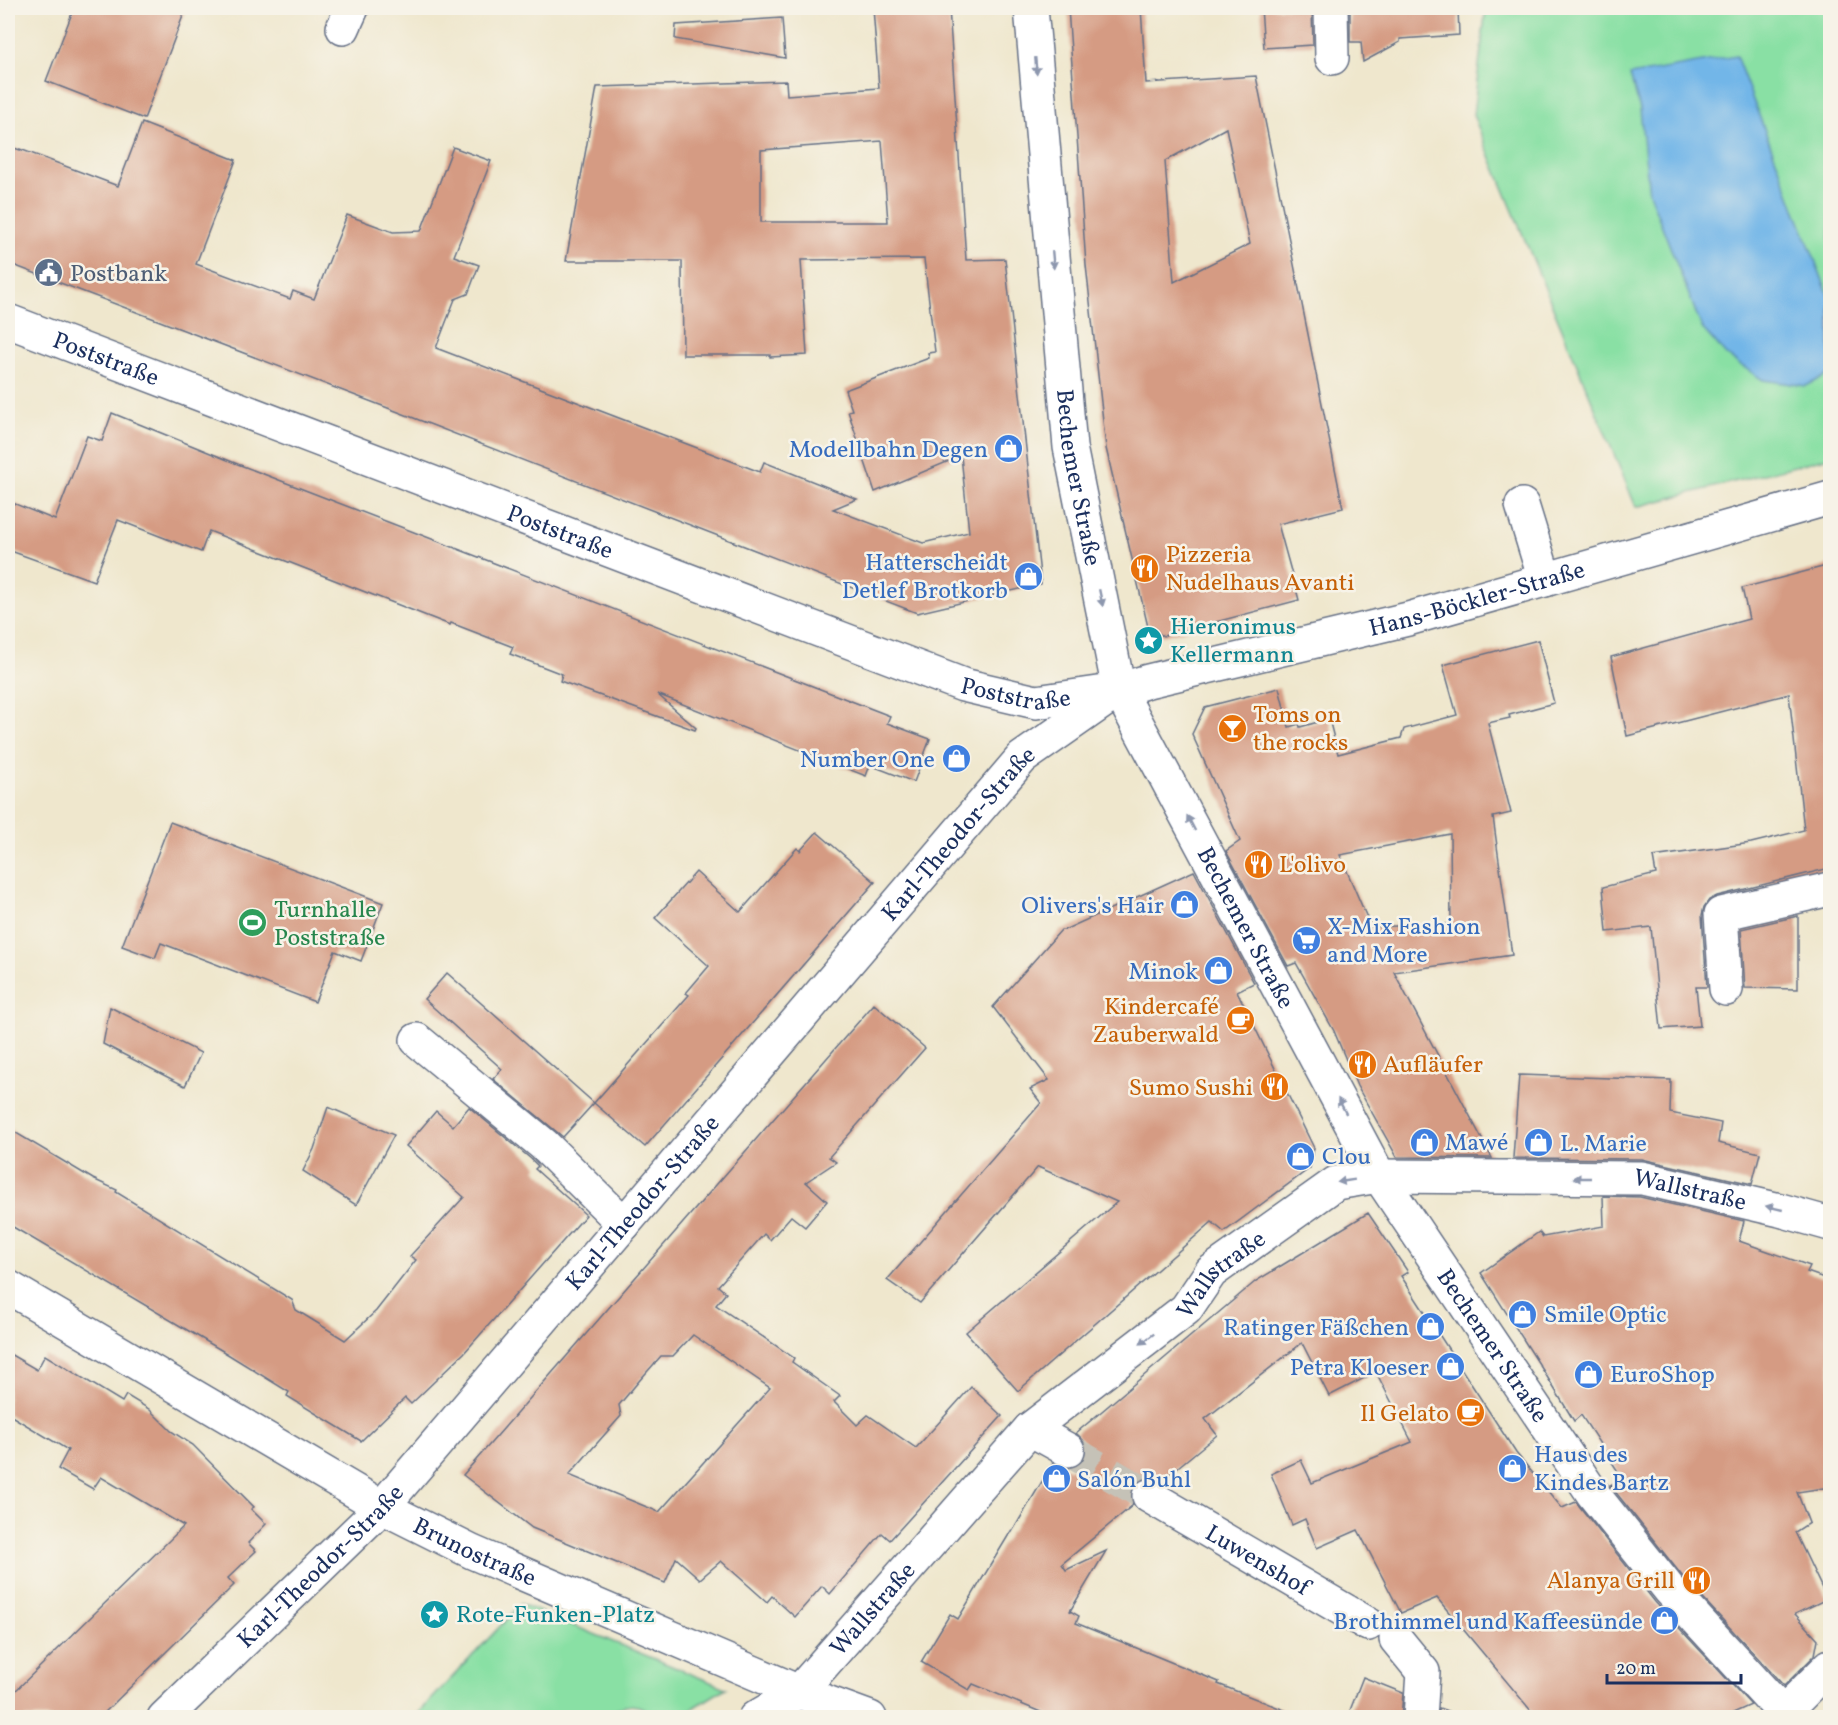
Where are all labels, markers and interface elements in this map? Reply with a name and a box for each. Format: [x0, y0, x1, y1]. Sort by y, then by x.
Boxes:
one-way arrow [1031, 56, 1041, 75]
one-way arrow [1048, 251, 1058, 270]
public building icon: Postbank [33, 257, 65, 289]
place label: Postbank [70, 258, 167, 292]
street label: Poststraße [47, 325, 164, 396]
street label: Bechemer Straße [1046, 388, 1109, 569]
shop icon: Modellbahn Degen [993, 433, 1025, 465]
place label: Modellbahn Degen [789, 434, 988, 468]
street label: Poststraße [501, 498, 618, 569]
place label: Pizzeria Nudelhaus Avanti [1166, 539, 1354, 601]
place label: Hatterscheidt Detlef Brotkorb [842, 547, 1008, 609]
restaurant icon: Pizzeria Nudelhaus Avanti [1129, 552, 1161, 584]
street label: Hans-Böckler-Straße [1366, 554, 1589, 647]
shop icon: Hatterscheidt Detlef Brotkorb [1013, 560, 1045, 592]
one-way arrow [1097, 589, 1107, 607]
place label: Hieronimus Kellermann [1170, 611, 1296, 673]
place icon: Hieronimus Kellermann [1133, 624, 1165, 656]
street label: Poststraße [957, 670, 1073, 721]
place label: Toms on the rocks [1253, 699, 1348, 761]
bar icon: Toms on the rocks [1216, 712, 1248, 744]
street label: Karl-Theodor-Straße [875, 739, 1043, 930]
shop icon: Number One [940, 743, 972, 775]
place label: Number One [800, 744, 935, 778]
one-way arrow [1186, 814, 1196, 832]
street label: Bechemer Straße [1187, 841, 1302, 1015]
restaurant icon: L'olivo [1242, 848, 1274, 880]
place label: L'olivo [1279, 849, 1346, 883]
shop icon: Olivers's Hair [1169, 889, 1201, 921]
place label: Olivers's Hair [1021, 890, 1164, 924]
place label: Turnhalle Poststraße [274, 894, 385, 956]
sports icon: Turnhalle Poststraße [237, 907, 269, 939]
place label: X-Mix Fashion and More [1327, 911, 1481, 973]
supermarket icon: X-Mix Fashion and More [1290, 924, 1322, 956]
shop icon: Minok [1203, 955, 1235, 987]
place label: Minok [1128, 956, 1198, 990]
place label: Kindercafé Zauberwald [1093, 991, 1219, 1053]
cafe icon: Kindercafé Zauberwald [1224, 1004, 1256, 1036]
restaurant icon: Aufläufer [1346, 1048, 1378, 1080]
place label: Aufläufer [1383, 1049, 1483, 1083]
restaurant icon: Sumo Sushi [1258, 1071, 1290, 1103]
place label: Sumo Sushi [1129, 1072, 1253, 1106]
one-way arrow [1337, 1097, 1347, 1114]
street label: Karl-Theodor-Straße [559, 1108, 729, 1299]
shop icon: Mawé [1408, 1126, 1440, 1158]
place label: Mawé [1445, 1127, 1508, 1161]
shop icon: L. Marie [1523, 1127, 1555, 1159]
place label: L. Marie [1560, 1128, 1647, 1162]
shop icon: Clou [1285, 1140, 1317, 1172]
place label: Clou [1322, 1141, 1371, 1175]
street label: Wallstraße [1630, 1162, 1750, 1221]
one-way arrow [1573, 1173, 1592, 1183]
one-way arrow [1336, 1177, 1355, 1186]
one-way arrow [1765, 1203, 1783, 1213]
street label: Wallstraße [1169, 1223, 1273, 1326]
street label: Bechemer Straße [1427, 1263, 1555, 1430]
shop icon: Smile Optic [1507, 1298, 1539, 1330]
place label: Smile Optic [1544, 1299, 1667, 1333]
shop icon: Ratinger Fäßchen [1414, 1311, 1446, 1343]
place label: Ratinger Fäßchen [1223, 1312, 1409, 1346]
one-way arrow [1139, 1333, 1155, 1345]
shop icon: Petra Kloeser [1434, 1351, 1466, 1383]
place label: Petra Kloeser [1290, 1352, 1429, 1386]
shop icon: EuroShop [1573, 1358, 1605, 1390]
place label: EuroShop [1610, 1359, 1715, 1393]
cafe icon: Il Gelato [1454, 1397, 1486, 1429]
place label: Il Gelato [1360, 1398, 1449, 1432]
place label: Haus des Kindes Bartz [1534, 1439, 1669, 1501]
shop icon: Haus des Kindes Bartz [1497, 1452, 1529, 1484]
shop icon: Salón Buhl [1040, 1463, 1072, 1495]
place label: Salón Buhl [1077, 1464, 1191, 1498]
street label: Karl-Theodor-Straße [231, 1478, 413, 1657]
street label: Brunostraße [407, 1510, 541, 1596]
street label: Luwenshof [1198, 1517, 1318, 1607]
street label: Wallstraße [823, 1555, 924, 1665]
restaurant icon: Alanya Grill [1680, 1564, 1712, 1596]
place label: Alanya Grill [1547, 1565, 1675, 1599]
place icon: Rote-Funken-Platz [419, 1598, 451, 1630]
place label: Rote-Funken-Platz [456, 1599, 655, 1633]
shop icon: Brothimmel und Kaffeesünde [1648, 1605, 1680, 1637]
place label: Brothimmel und Kaffeesünde [1333, 1606, 1643, 1640]
scale bar [1607, 1647, 1740, 1685]
text: 20 m [1616, 1657, 1656, 1682]

